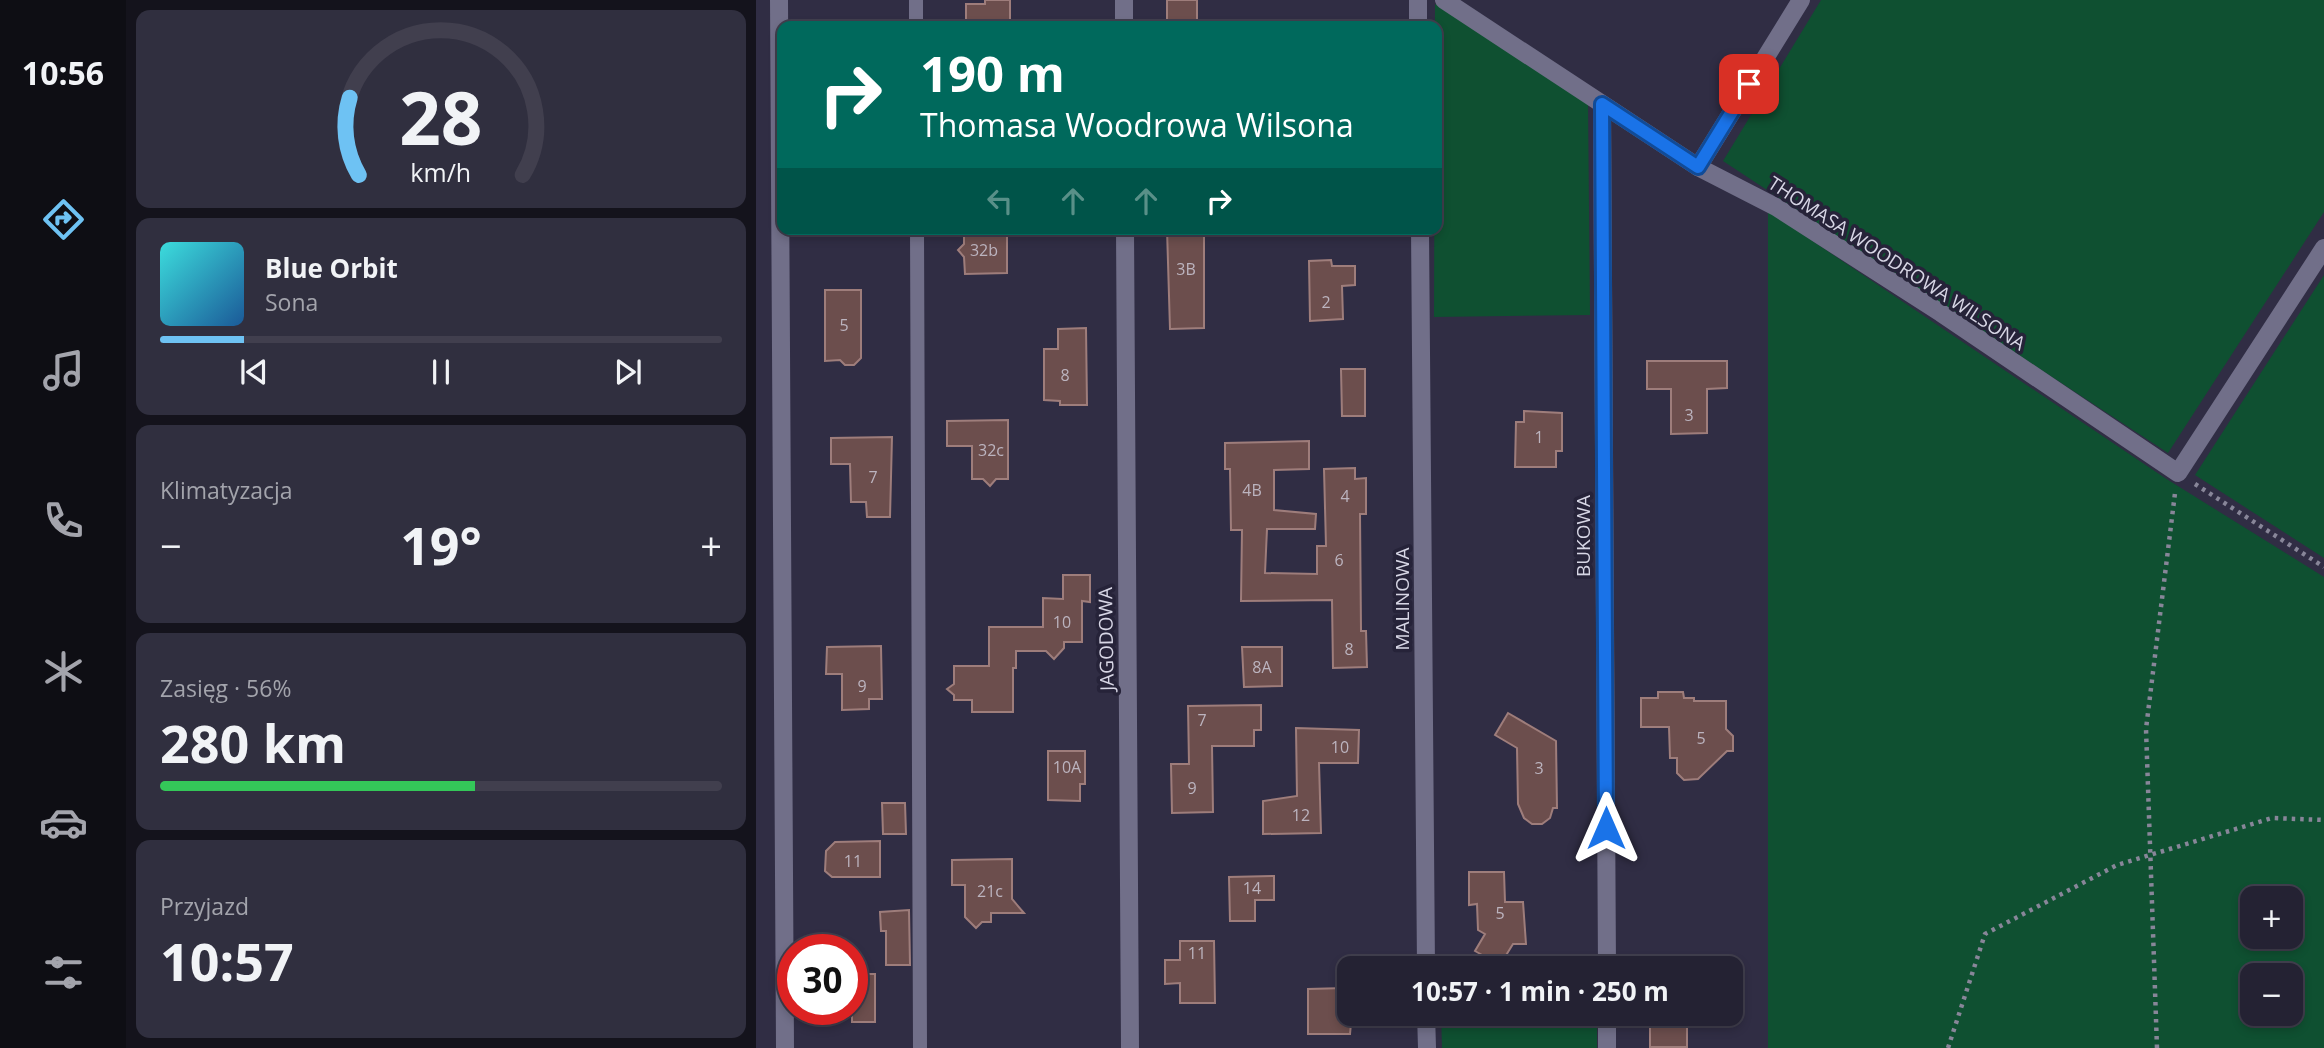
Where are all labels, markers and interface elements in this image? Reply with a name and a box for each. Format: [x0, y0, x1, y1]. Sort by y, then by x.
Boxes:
text: 190 m [920, 40, 1065, 106]
icon: right [805, 49, 896, 140]
text: 10:56 [22, 51, 104, 94]
pin [1719, 54, 1779, 114]
icon: arrive [1730, 65, 1768, 103]
text: 28 [399, 67, 483, 166]
text: Thomasa Woodrowa Wilsona [920, 103, 1354, 146]
text: km/h [411, 155, 471, 189]
street label: THOMASA WOODROWA WILSONA [1763, 170, 2031, 356]
icon: left [981, 182, 1019, 220]
icon: ahead [1054, 182, 1092, 220]
icon: ahead [1127, 182, 1165, 220]
icon: right [1200, 182, 1238, 220]
icon: directions [39, 195, 88, 244]
house number: 32b [970, 239, 998, 261]
text: Blue Orbit [265, 250, 398, 286]
house number: 3B [1176, 258, 1196, 280]
text: Sona [265, 286, 318, 318]
house number: 2 [1321, 291, 1331, 313]
house number: 5 [839, 314, 849, 336]
icon: music [39, 346, 88, 395]
icon: previous [235, 353, 273, 391]
icon: pause [422, 353, 460, 391]
icon: next [609, 353, 647, 391]
house number: 8 [1060, 364, 1070, 386]
house number: 3 [1684, 404, 1694, 426]
house number: 1 [1534, 426, 1544, 448]
house number: 32c [978, 439, 1004, 461]
house number: 7 [868, 466, 878, 488]
text: Klimatyzacja [160, 474, 293, 506]
house number: 4B [1242, 479, 1262, 501]
house number: 4 [1340, 485, 1350, 507]
street label: BUKOWA [1570, 495, 1596, 577]
icon: phone [39, 496, 88, 545]
text: 19° [400, 509, 482, 580]
text: − [160, 519, 182, 571]
text: + [700, 519, 722, 571]
street label: MALINOWA [1389, 548, 1415, 650]
house number: 6 [1334, 549, 1344, 571]
street label: JAGODOWA [1092, 587, 1120, 693]
house number: 10 [1053, 611, 1071, 633]
house number: 8 [1344, 638, 1354, 660]
icon: climate [39, 647, 88, 696]
house number: 8A [1252, 656, 1273, 678]
text: Zasięg · 56% [160, 672, 291, 704]
house number: 9 [857, 675, 867, 697]
text: 280 km [160, 707, 346, 778]
house number: 7 [1197, 709, 1207, 731]
house number: 5 [1696, 727, 1706, 749]
house number: 10 [1331, 736, 1349, 758]
house number: 10A [1053, 756, 1082, 778]
house number: 3 [1534, 757, 1544, 779]
house number: 9 [1187, 777, 1197, 799]
position arrow [1569, 791, 1643, 865]
icon: car [39, 798, 88, 847]
house number: 12 [1292, 804, 1310, 826]
house number: 11 [844, 850, 862, 872]
house number: 14 [1243, 877, 1261, 899]
house number: 21c [977, 880, 1003, 902]
map controls [2240, 886, 2303, 1026]
button: + [2240, 886, 2303, 949]
text: Przyjazd [160, 890, 249, 922]
house number: 5 [1495, 902, 1505, 924]
text: 10:57 [160, 925, 294, 996]
speed limit sign: 30 [777, 934, 868, 1025]
house number: 11 [1188, 942, 1206, 964]
icon: filters [39, 948, 88, 997]
button: − [2240, 963, 2303, 1026]
text: 10:57 · 1 min · 250 m [1411, 973, 1669, 1009]

